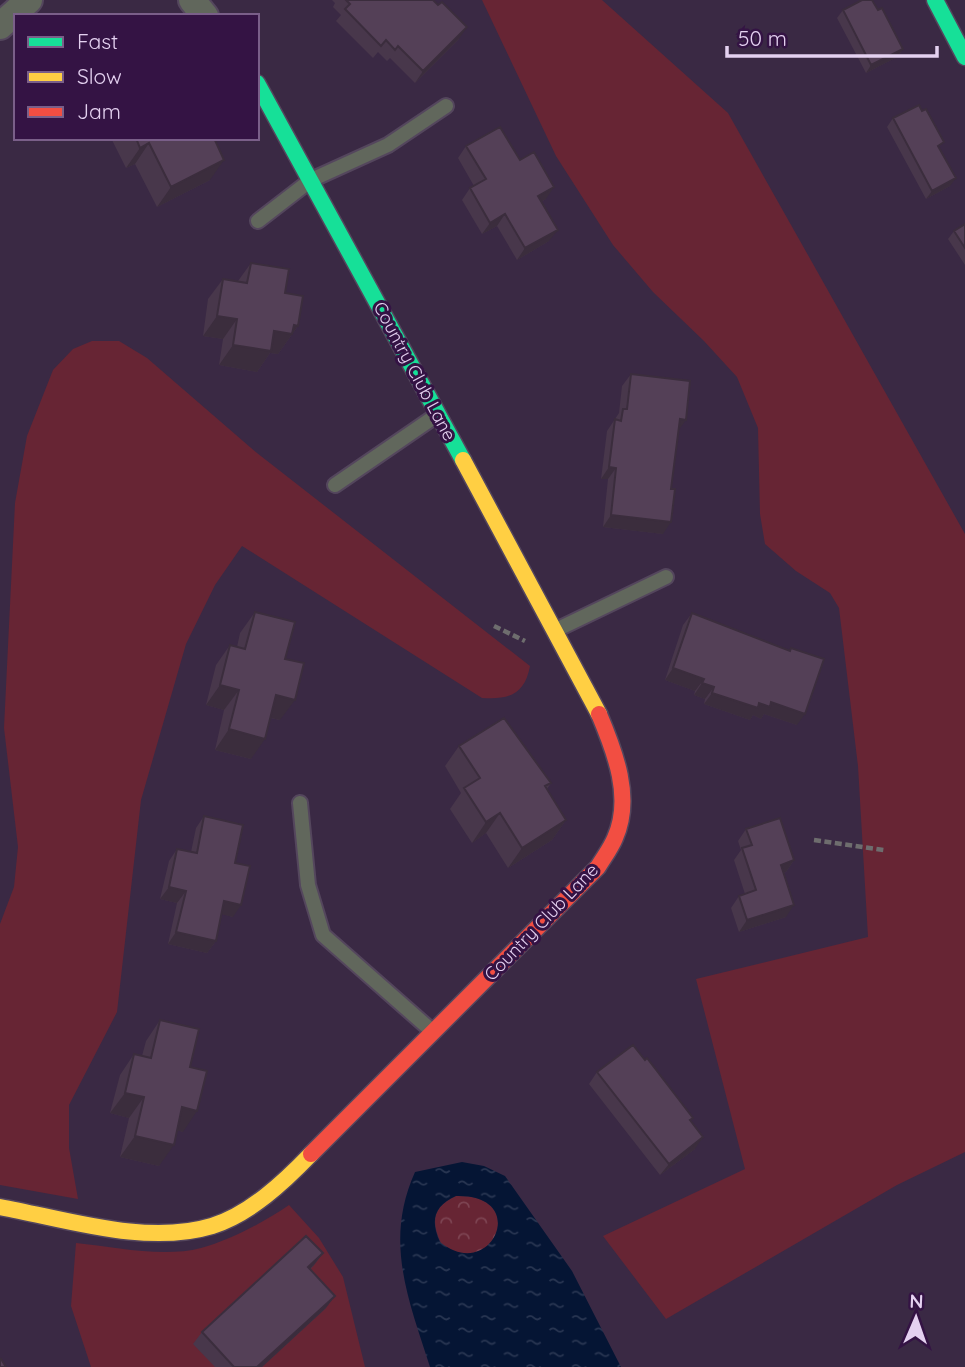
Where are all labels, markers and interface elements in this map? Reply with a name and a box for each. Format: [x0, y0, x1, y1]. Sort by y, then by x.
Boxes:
legend [14, 14, 259, 140]
scale bar [727, 14, 937, 58]
text: 50 m [738, 25, 787, 51]
text: Fast [77, 28, 118, 54]
text: Slow [77, 63, 122, 89]
text: Jam [77, 98, 121, 124]
street label: Country Club Lane [369, 297, 461, 445]
street label: Country Club Lane [479, 858, 603, 986]
north arrow [881, 1283, 951, 1353]
text: N [909, 1289, 924, 1313]

